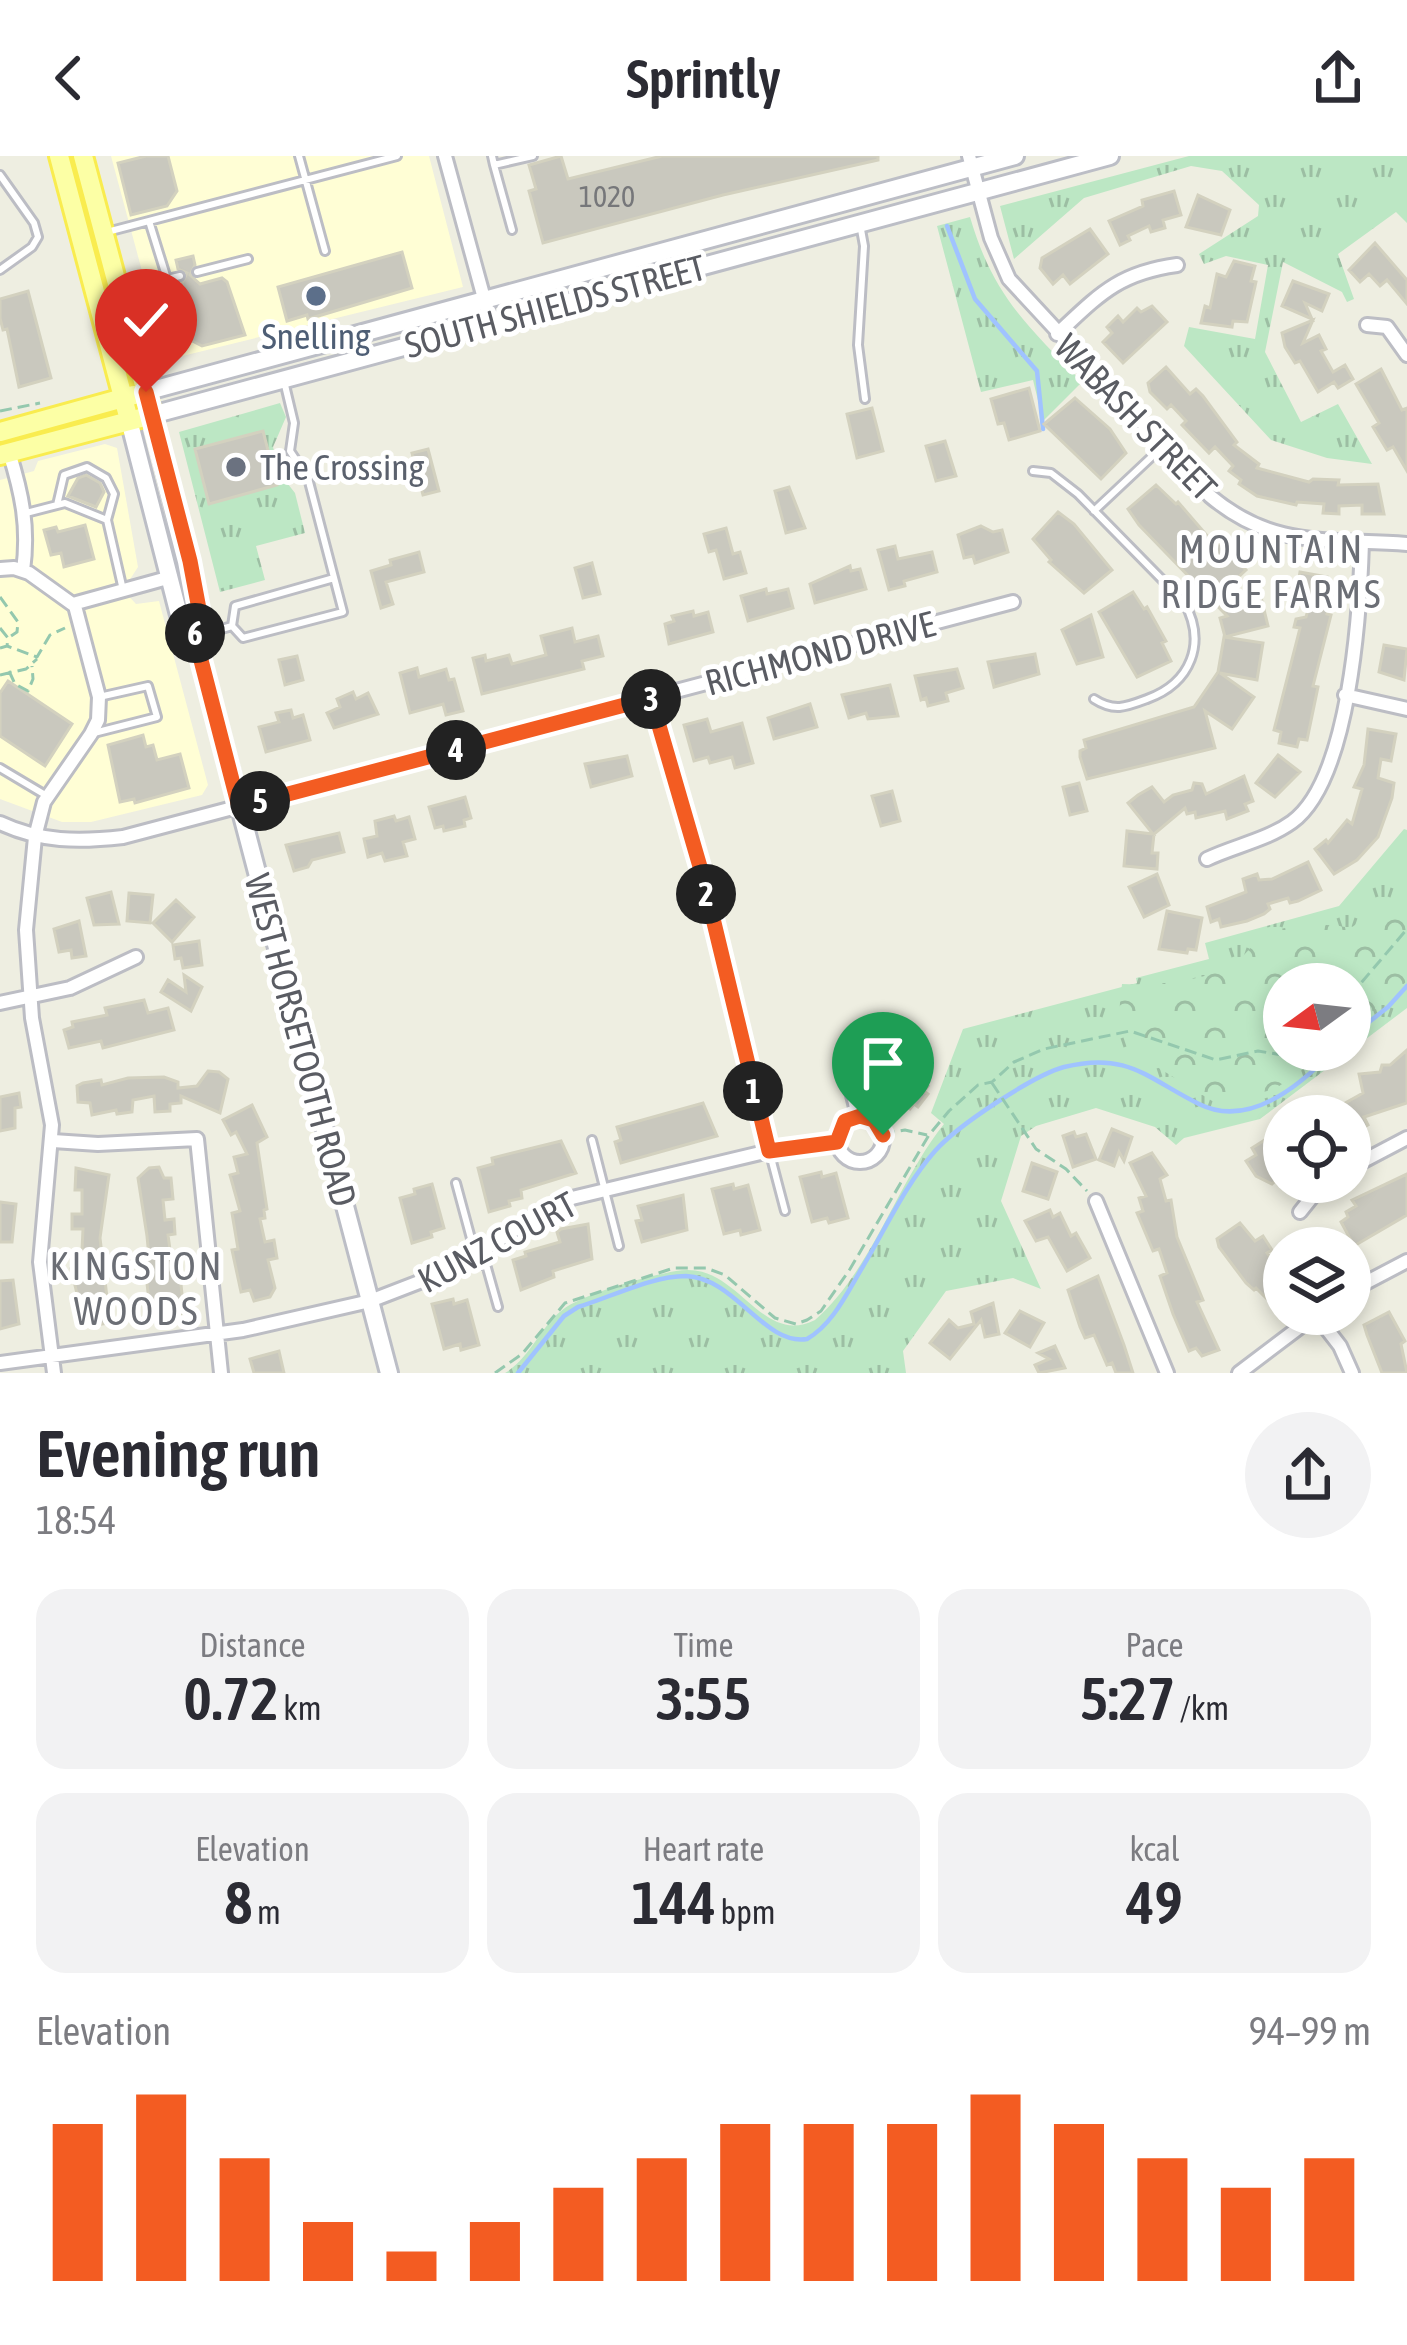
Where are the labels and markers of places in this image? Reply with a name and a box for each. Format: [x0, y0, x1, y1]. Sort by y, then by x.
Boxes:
pin [95, 269, 197, 392]
marker: Snelling [303, 283, 329, 309]
place label: Snelling [261, 315, 371, 357]
place label: The Crossing [260, 446, 425, 488]
marker: The Crossing [223, 454, 249, 480]
pin: 6 [165, 603, 225, 663]
pin: 3 [621, 669, 681, 729]
pin: 4 [426, 720, 486, 780]
pin: 5 [230, 771, 290, 831]
pin: 2 [676, 864, 736, 924]
pin [832, 1012, 934, 1135]
pin: 1 [723, 1061, 783, 1121]

